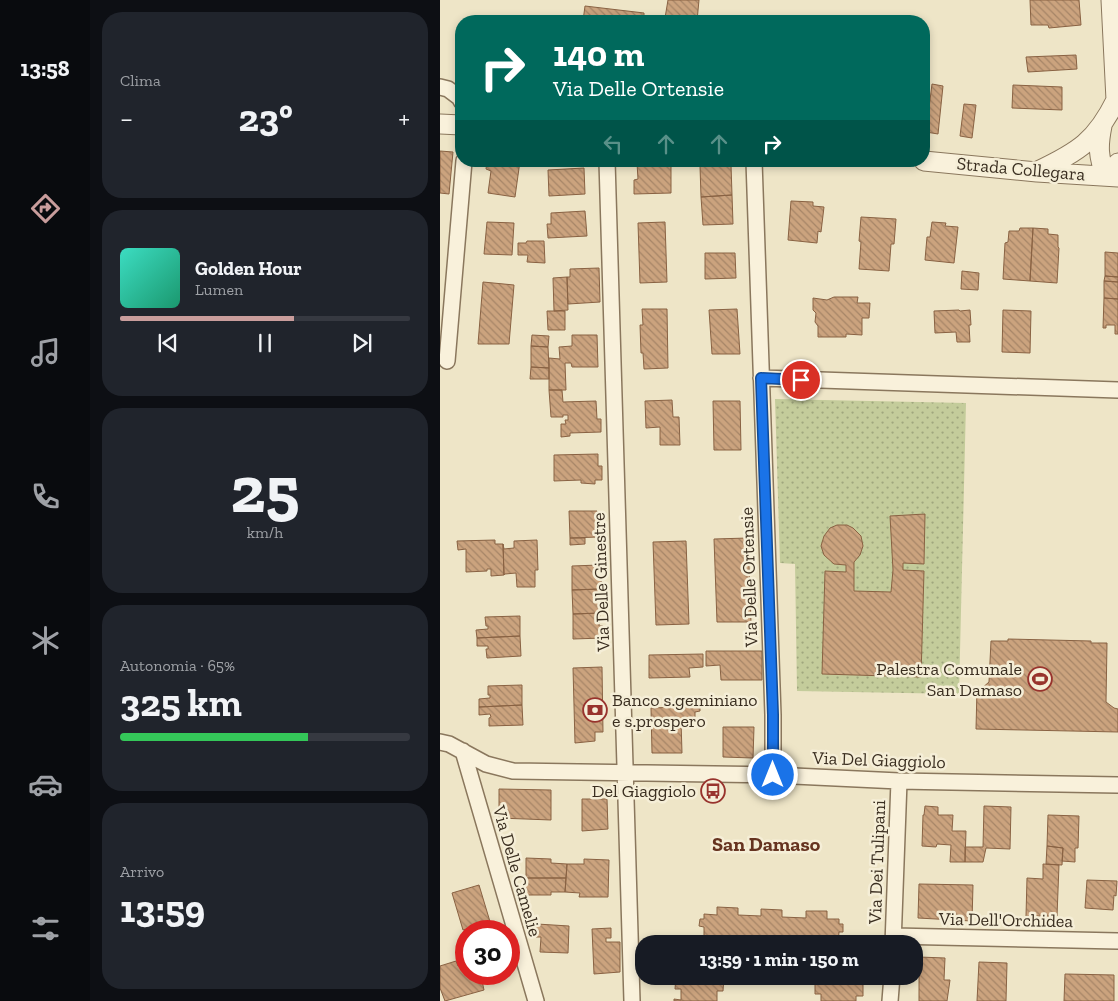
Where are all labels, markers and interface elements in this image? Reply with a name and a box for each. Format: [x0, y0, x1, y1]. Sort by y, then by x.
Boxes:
text: 140 m [553, 33, 644, 75]
icon: right [470, 35, 535, 100]
text: 13:58 [20, 55, 70, 82]
text: Clima [120, 71, 161, 90]
text: Via Delle Ortensie [553, 75, 724, 102]
text: 23° [238, 95, 293, 141]
text: − [120, 102, 133, 135]
text: + [398, 102, 410, 135]
icon: left [599, 130, 627, 158]
icon: ahead [652, 130, 680, 158]
icon: ahead [705, 130, 733, 158]
icon: right [758, 130, 786, 158]
street label: Strada Collegara [956, 152, 1086, 186]
icon: directions [28, 191, 63, 226]
text: Golden Hour [195, 257, 302, 280]
text: Lumen [195, 280, 243, 299]
icon: previous [154, 329, 182, 357]
icon: pause [251, 329, 279, 357]
icon: next [348, 329, 376, 357]
icon: music [28, 335, 63, 370]
pin [780, 359, 822, 401]
icon: arrive [787, 366, 815, 394]
text: 25 [231, 451, 299, 529]
icon: phone [28, 479, 63, 514]
street label: Via Delle Ortensie [736, 507, 762, 648]
street label: Via Delle Ginestre [588, 512, 614, 653]
text: km/h [247, 523, 283, 542]
icon: climate [28, 623, 63, 658]
text: Autonomia · 65% [120, 656, 235, 675]
place label: Palestra Comunale San Damaso [876, 658, 1022, 701]
sports icon: Palestra Comunale San Damaso [1027, 666, 1053, 692]
text: 325 km [120, 680, 242, 726]
place label: Banco s.geminiano e s.prospero [612, 689, 758, 732]
bank icon: Banco s.geminiano e s.prospero [582, 697, 608, 723]
street label: Via Del Giaggiolo [811, 747, 946, 773]
position arrow [746, 748, 798, 800]
icon: car [28, 767, 63, 802]
bus stop icon: Del Giaggiolo [700, 778, 726, 804]
place label: Del Giaggiolo [592, 780, 696, 802]
street label: Via Dei Tulipani [864, 800, 890, 925]
street label: Via Delle Camelie [488, 802, 546, 939]
district label: San Damaso [712, 832, 821, 856]
text: Arrivo [120, 862, 164, 881]
text: 13:59 [120, 886, 205, 932]
street label: Via Dell'Orchidea [938, 908, 1074, 932]
icon: filters [28, 911, 63, 946]
speed limit sign: 30 [455, 920, 520, 985]
text: 13:59 · 1 min · 150 m [699, 948, 859, 971]

